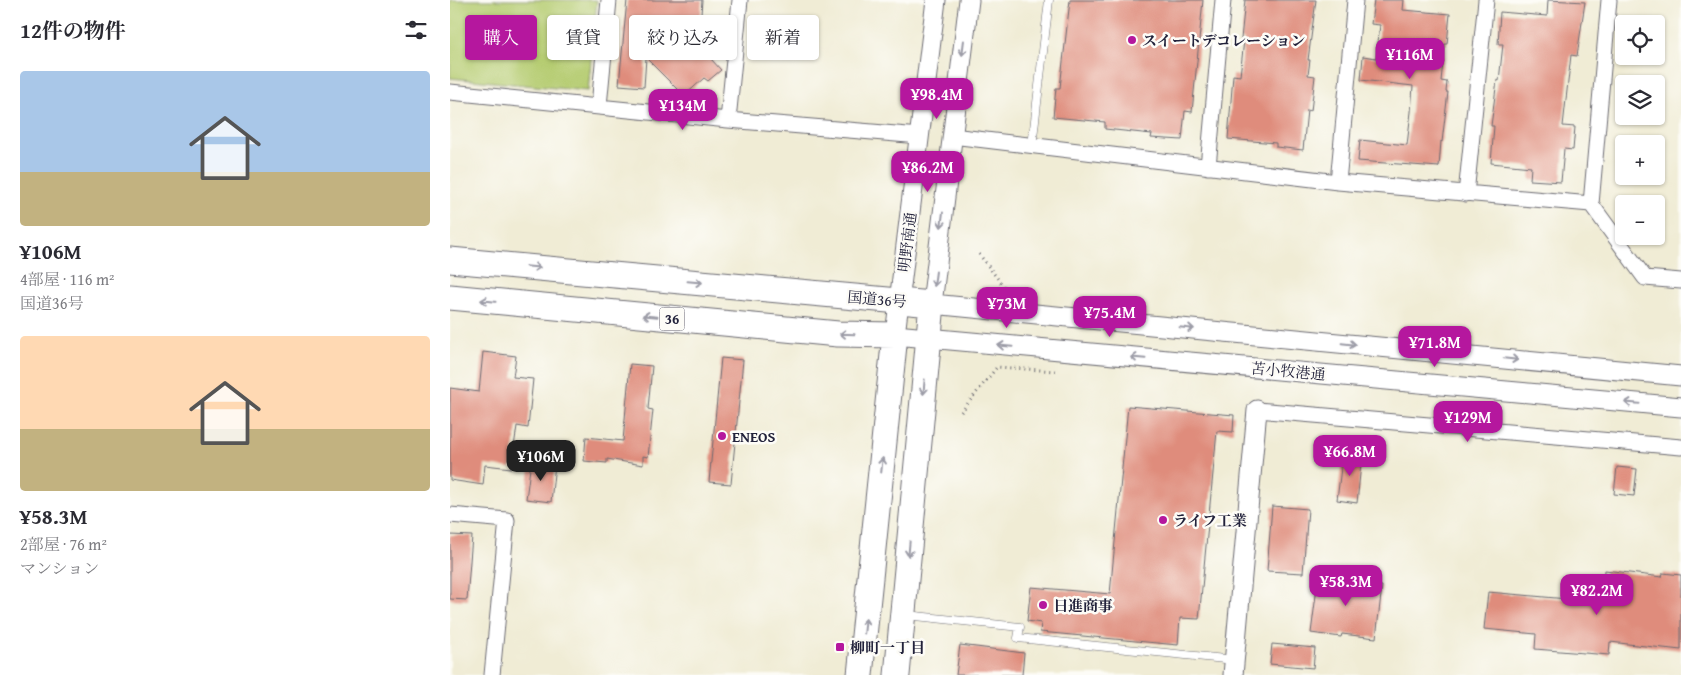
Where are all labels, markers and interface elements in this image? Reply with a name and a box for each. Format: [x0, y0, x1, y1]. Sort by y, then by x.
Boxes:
text: 12件の物件 [20, 15, 126, 46]
chip: 購入 [465, 15, 537, 60]
chip: 賃貸 [547, 15, 619, 60]
chip: 絞り込み [629, 15, 737, 60]
chip: 新着 [747, 15, 819, 60]
map controls [1615, 15, 1665, 245]
button: locate [1615, 15, 1665, 65]
icon: filters [402, 16, 430, 44]
place label: スイートデコレーション [1142, 30, 1306, 51]
marker: スイートデコレーション [1126, 34, 1138, 46]
pin: ¥116M [1375, 38, 1445, 80]
one-way arrow [958, 40, 968, 56]
text: ¥116M [1387, 42, 1433, 66]
button: layers [1615, 75, 1665, 125]
pin: ¥98.4M [896, 78, 978, 120]
text: ¥98.4M [911, 82, 963, 106]
pin: ¥134M [648, 88, 718, 131]
text: ¥134M [660, 93, 706, 117]
icon: home [180, 103, 270, 193]
button: + [1615, 135, 1665, 185]
pin: ¥86.2M [887, 150, 969, 193]
text: ¥86.2M [902, 155, 954, 179]
button: − [1615, 195, 1665, 245]
street label: 明野南通 [893, 211, 921, 273]
one-way arrow [937, 211, 947, 227]
text: ¥106M [20, 236, 82, 267]
one-way arrow [525, 262, 541, 272]
text: 4部屋 · 116 m² [20, 267, 115, 291]
one-way arrow [930, 270, 940, 286]
one-way arrow [687, 277, 703, 287]
street label: 国道36号 [846, 286, 908, 312]
pin: ¥73M [977, 286, 1037, 329]
text: 国道36号 [20, 291, 83, 315]
text: ¥73M [988, 291, 1026, 315]
one-way arrow [480, 296, 496, 306]
pin: ¥75.4M [1069, 296, 1151, 338]
text: ¥75.4M [1084, 300, 1136, 324]
road number: 36 [660, 308, 684, 330]
one-way arrow [642, 312, 658, 321]
one-way arrow [1179, 323, 1195, 333]
pin: ¥71.8M [1394, 326, 1476, 368]
one-way arrow [839, 329, 855, 339]
text: ¥71.8M [1409, 330, 1461, 354]
one-way arrow [1341, 339, 1357, 349]
one-way arrow [998, 341, 1014, 350]
one-way arrow [1130, 353, 1146, 363]
one-way arrow [1503, 355, 1519, 364]
street label: 苫小牧港通 [1250, 357, 1326, 385]
icon: home [180, 368, 270, 458]
one-way arrow [919, 378, 929, 394]
one-way arrow [1625, 398, 1641, 407]
pin: ¥129M [1433, 400, 1503, 443]
text: ¥129M [1445, 405, 1491, 429]
place label: ENEOS [732, 426, 776, 447]
marker: ENEOS [716, 430, 728, 442]
pin: ¥66.8M [1309, 434, 1391, 477]
text: ¥66.8M [1324, 439, 1376, 463]
pin: ¥106M [506, 440, 576, 482]
text: ¥106M [518, 444, 564, 468]
one-way arrow [877, 457, 887, 473]
text: ¥58.3M [20, 501, 88, 532]
place label: ライフ工業 [1173, 510, 1247, 531]
marker: ライフ工業 [1157, 514, 1169, 526]
text: 2部屋 · 76 m² [20, 532, 107, 556]
one-way arrow [904, 540, 914, 556]
text: マンション [20, 556, 99, 580]
pin: ¥58.3M [1305, 564, 1387, 607]
text: ¥58.3M [1320, 569, 1372, 593]
pin: ¥82.2M [1556, 574, 1638, 616]
text: ¥82.2M [1571, 578, 1623, 602]
place label: 日進商事 [1053, 595, 1113, 616]
marker: 日進商事 [1037, 599, 1049, 611]
one-way arrow [860, 619, 870, 635]
place label: 柳町一丁目 [850, 637, 925, 658]
marker: 柳町一丁目 [834, 641, 846, 653]

